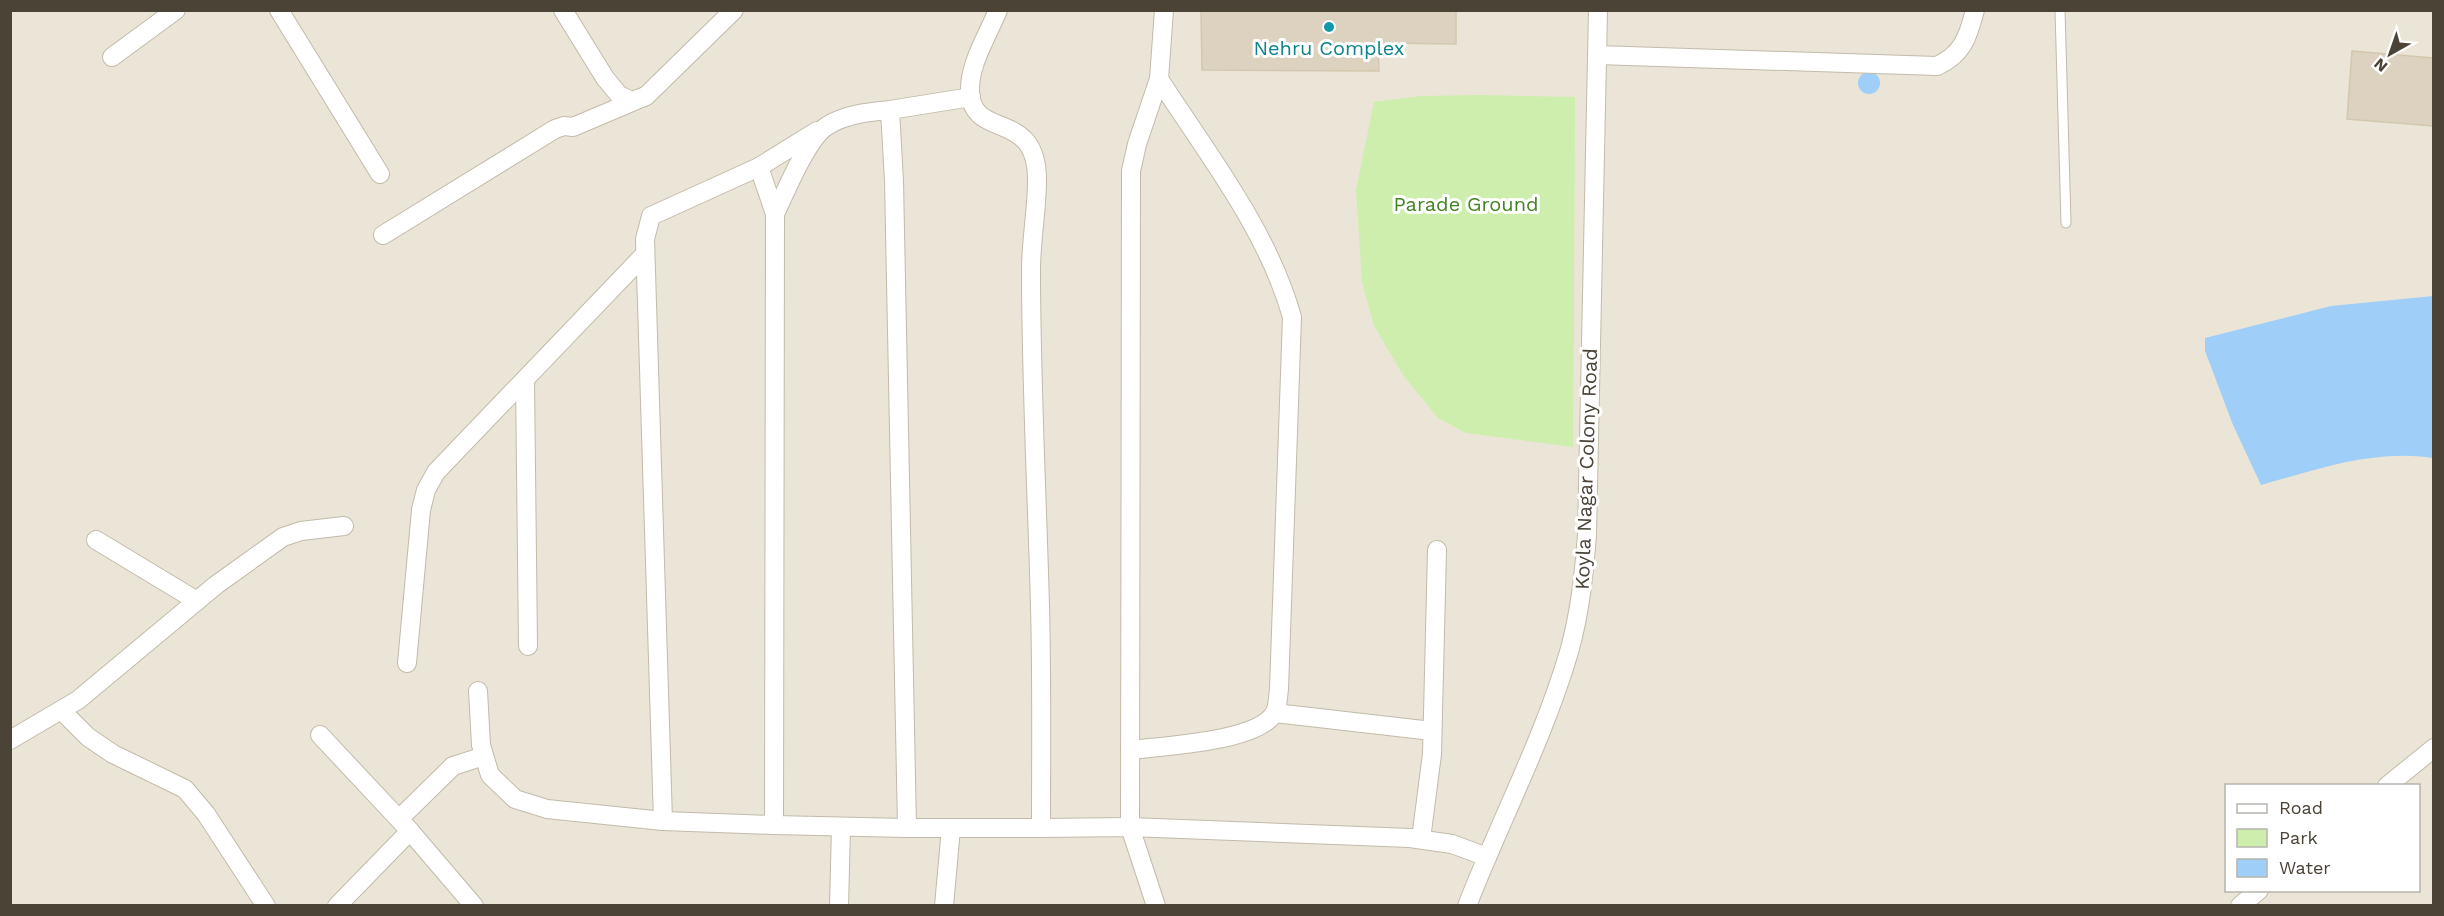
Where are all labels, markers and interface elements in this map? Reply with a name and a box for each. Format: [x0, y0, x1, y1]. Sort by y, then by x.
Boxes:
marker: Nehru Complex [1322, 20, 1336, 34]
north arrow [2360, 24, 2420, 84]
place label: Nehru Complex [1253, 36, 1405, 60]
text: N [2370, 54, 2391, 76]
park label: Parade Ground [1393, 192, 1539, 216]
street label: Koyla Nagar Colony Road [1570, 348, 1602, 590]
legend [2225, 784, 2420, 892]
text: Road [2279, 797, 2323, 818]
text: Park [2279, 827, 2318, 848]
text: Water [2279, 857, 2331, 878]

